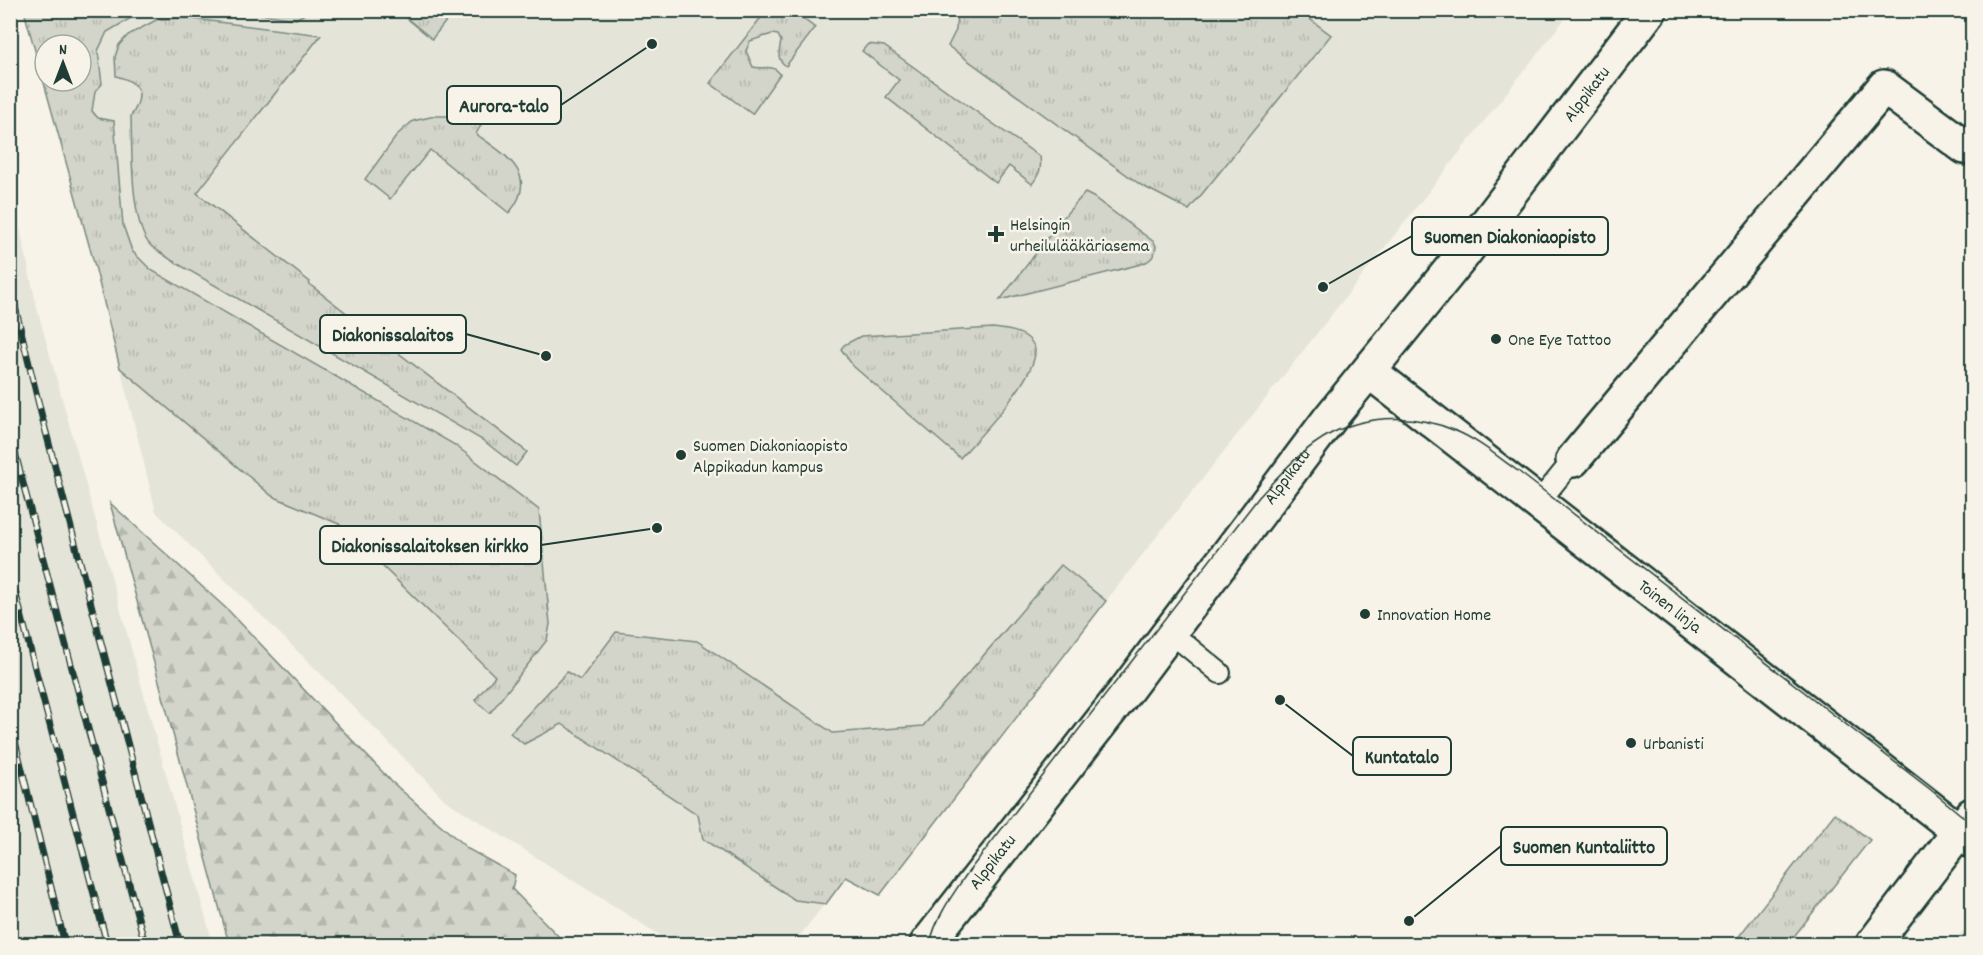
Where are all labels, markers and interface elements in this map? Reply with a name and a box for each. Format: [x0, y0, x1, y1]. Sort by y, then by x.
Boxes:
north arrow [33, 33, 93, 93]
text: N [59, 39, 67, 62]
street label: Alppikatu [1559, 62, 1617, 128]
callout: Aurora-talo [447, 86, 561, 124]
text: Aurora-talo [459, 94, 549, 122]
place label: Helsingin urheilulääkäriasema [1010, 214, 1150, 260]
callout: Suomen Diakoniaopisto [1412, 217, 1608, 255]
marker: Helsingin urheilulääkäriasema [987, 225, 1005, 243]
text: Suomen Diakoniaopisto [1424, 225, 1596, 253]
callout: Diakonissalaitos [320, 315, 466, 353]
text: Diakonissalaitos [332, 323, 454, 351]
place label: One Eye Tattoo [1508, 329, 1611, 354]
marker: One Eye Tattoo [1489, 332, 1503, 346]
place label: Suomen Diakoniaopisto Alppikadun kampus [693, 435, 848, 481]
street label: Alppikatu [1259, 445, 1318, 511]
marker: Suomen Diakoniaopisto Alppikadun kampus [674, 448, 688, 462]
callout: Diakonissalaitoksen kirkko [320, 526, 541, 564]
text: Diakonissalaitoksen kirkko [331, 534, 529, 562]
street label: Toinen linja [1632, 575, 1706, 641]
place label: Innovation Home [1377, 604, 1491, 629]
marker: Innovation Home [1358, 607, 1372, 621]
place label: Urbanisti [1643, 733, 1704, 758]
marker: Urbanisti [1624, 736, 1638, 750]
callout: Kuntatalo [1353, 737, 1451, 775]
text: Kuntatalo [1365, 745, 1439, 773]
callout: Suomen Kuntaliitto [1501, 827, 1667, 865]
street label: Alppikatu [964, 830, 1023, 896]
text: Suomen Kuntaliitto [1513, 835, 1655, 863]

